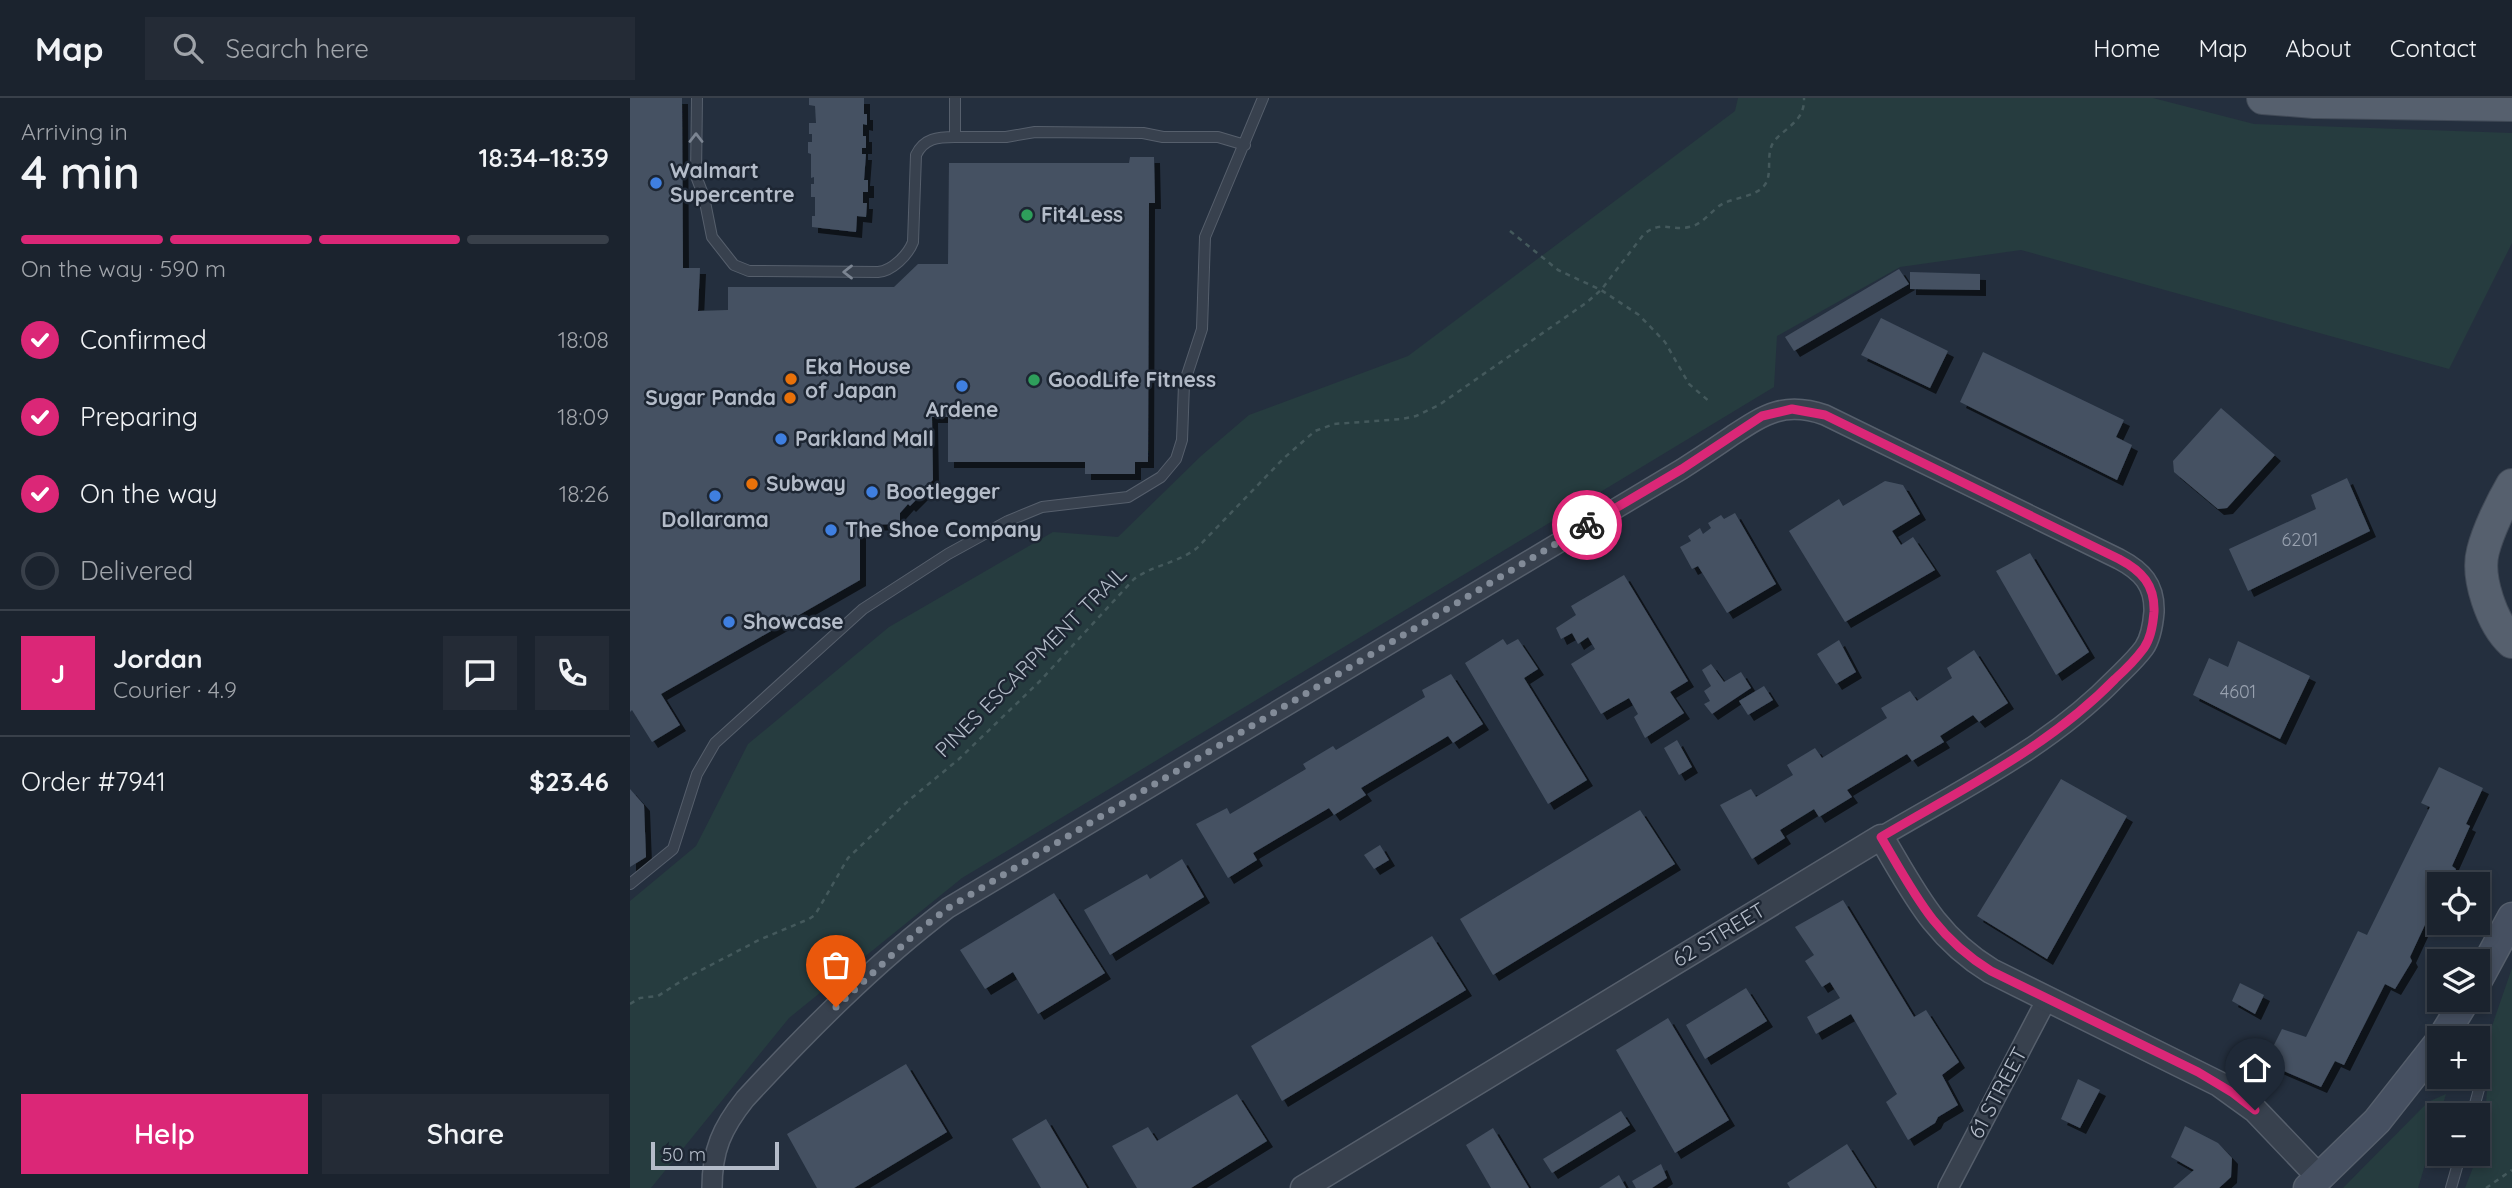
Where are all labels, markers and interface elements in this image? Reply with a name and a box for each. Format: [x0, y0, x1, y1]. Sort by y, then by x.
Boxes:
search box [145, 17, 635, 80]
text: Map [35, 28, 103, 69]
icon: search [169, 29, 207, 67]
text: Search here [225, 32, 369, 65]
text: Home [2093, 33, 2160, 63]
text: Map [2198, 33, 2247, 63]
text: About [2285, 33, 2352, 63]
text: Contact [2390, 33, 2477, 63]
text: Arriving in [21, 117, 128, 146]
one-way arrow [689, 133, 704, 144]
text: 18:34–18:39 [479, 141, 609, 174]
text: 4 min [21, 143, 140, 201]
place label: Walmart Supercentre [670, 157, 795, 207]
marker: Walmart Supercentre [648, 175, 664, 191]
place label: Fit4Less [1041, 201, 1123, 227]
marker: Fit4Less [1019, 207, 1035, 223]
text: On the way · 590 m [21, 254, 226, 283]
one-way arrow [842, 264, 852, 280]
icon: check [21, 321, 59, 359]
text: Confirmed [80, 323, 207, 356]
text: 18:08 [558, 325, 609, 354]
place label: Eka House of Japan [805, 353, 911, 403]
place label: GoodLife Fitness [1048, 366, 1216, 392]
marker: Eka House of Japan [783, 371, 799, 387]
marker: GoodLife Fitness [1026, 372, 1042, 388]
marker: Ardene [954, 378, 970, 394]
place label: Sugar Panda [645, 384, 776, 410]
marker: Sugar Panda [782, 390, 798, 406]
place label: Ardene [926, 396, 998, 422]
icon: check [21, 398, 59, 436]
text: Preparing [80, 400, 198, 433]
text: 18:09 [557, 402, 609, 431]
place label: Parkland Mall [795, 425, 934, 451]
marker: Parkland Mall [773, 431, 789, 447]
place label: Subway [766, 470, 846, 496]
icon: check [21, 475, 59, 513]
marker: Subway [744, 476, 760, 492]
text: On the way [80, 477, 218, 510]
place label: Bootlegger [886, 478, 1000, 504]
text: 18:26 [559, 479, 609, 508]
marker: Bootlegger [864, 484, 880, 500]
marker: Dollarama [707, 488, 723, 504]
courier [1552, 490, 1622, 560]
place label: Dollarama [661, 506, 769, 532]
icon: bike [1568, 506, 1606, 544]
place label: The Shoe Company [845, 516, 1042, 542]
marker: The Shoe Company [823, 522, 839, 538]
house number: 6201 [2281, 528, 2319, 551]
text: Delivered [80, 554, 193, 587]
street label: PINES ESCARPMENT TRAIL [929, 560, 1131, 762]
place label: Showcase [743, 608, 844, 634]
marker: Showcase [721, 614, 737, 630]
button: chat [443, 636, 517, 710]
button: phone [535, 636, 609, 710]
text: Jordan [113, 642, 202, 675]
text: J [51, 657, 65, 690]
text: Courier · 4.9 [113, 675, 237, 704]
house number: 4601 [2220, 680, 2256, 703]
text: Order #7941 [21, 765, 166, 798]
text: $23.46 [529, 765, 609, 798]
map controls [2427, 872, 2490, 1166]
button: locate [2427, 872, 2490, 935]
street label: 62 STREET [1667, 896, 1770, 972]
pin [806, 935, 866, 1007]
icon: bag [817, 946, 855, 984]
button: layers [2427, 949, 2490, 1012]
button: + [2427, 1026, 2490, 1089]
pin [2225, 1038, 2285, 1110]
street label: 61 STREET [1962, 1042, 2032, 1143]
icon: home [2236, 1049, 2274, 1087]
button: Help [21, 1094, 308, 1174]
button: Share [322, 1094, 609, 1174]
button: − [2427, 1103, 2490, 1166]
scale bar [651, 1139, 779, 1171]
text: 50 m [662, 1142, 706, 1166]

